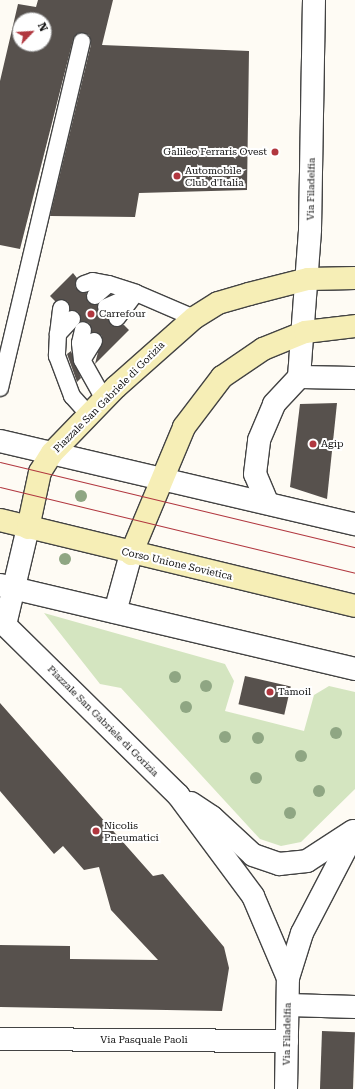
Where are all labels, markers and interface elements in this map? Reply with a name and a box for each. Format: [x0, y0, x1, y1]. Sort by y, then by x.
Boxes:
north arrow [12, 12, 52, 52]
text: N [35, 21, 50, 34]
place label: Galileo Ferraris Ovest [163, 146, 267, 158]
marker: Galileo Ferraris Ovest [270, 147, 280, 157]
street label: Via Filadelfia [304, 158, 318, 220]
place label: Automobile Club d'Italia [185, 164, 244, 188]
marker: Automobile Club d'Italia [172, 171, 182, 181]
place label: Carrefour [99, 308, 145, 320]
marker: Carrefour [86, 309, 96, 319]
street label: Piazzale San Gabriele di Gorizia [51, 339, 167, 455]
place label: Agip [321, 438, 343, 450]
marker: Agip [308, 439, 318, 449]
street label: Corso Unione Sovietica [120, 545, 234, 583]
street label: Piazzale San Gabriele di Gorizia [45, 663, 161, 779]
place label: Tamoil [278, 686, 311, 698]
marker: Tamoil [265, 687, 275, 697]
place label: Nicolis Pneumatici [104, 819, 159, 842]
marker: Nicolis Pneumatici [91, 826, 101, 836]
street label: Via Filadelfia [280, 1003, 294, 1065]
street label: Via Pasquale Paoli [100, 1034, 188, 1046]

